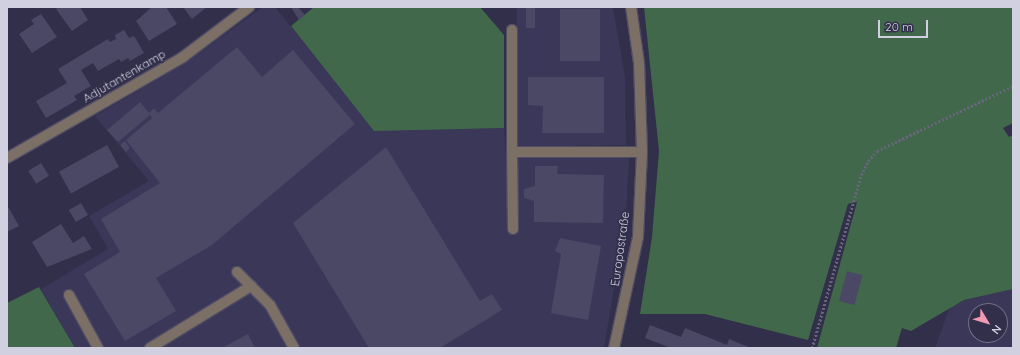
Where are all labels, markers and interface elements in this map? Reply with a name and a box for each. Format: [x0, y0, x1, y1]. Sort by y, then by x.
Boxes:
scale bar [880, 12, 930, 38]
text: 20 m [885, 19, 913, 34]
street label: Adjutantenkamp [80, 47, 168, 105]
street label: Europastraße [608, 211, 632, 287]
north arrow [968, 303, 1008, 343]
text: N [989, 322, 1005, 337]

